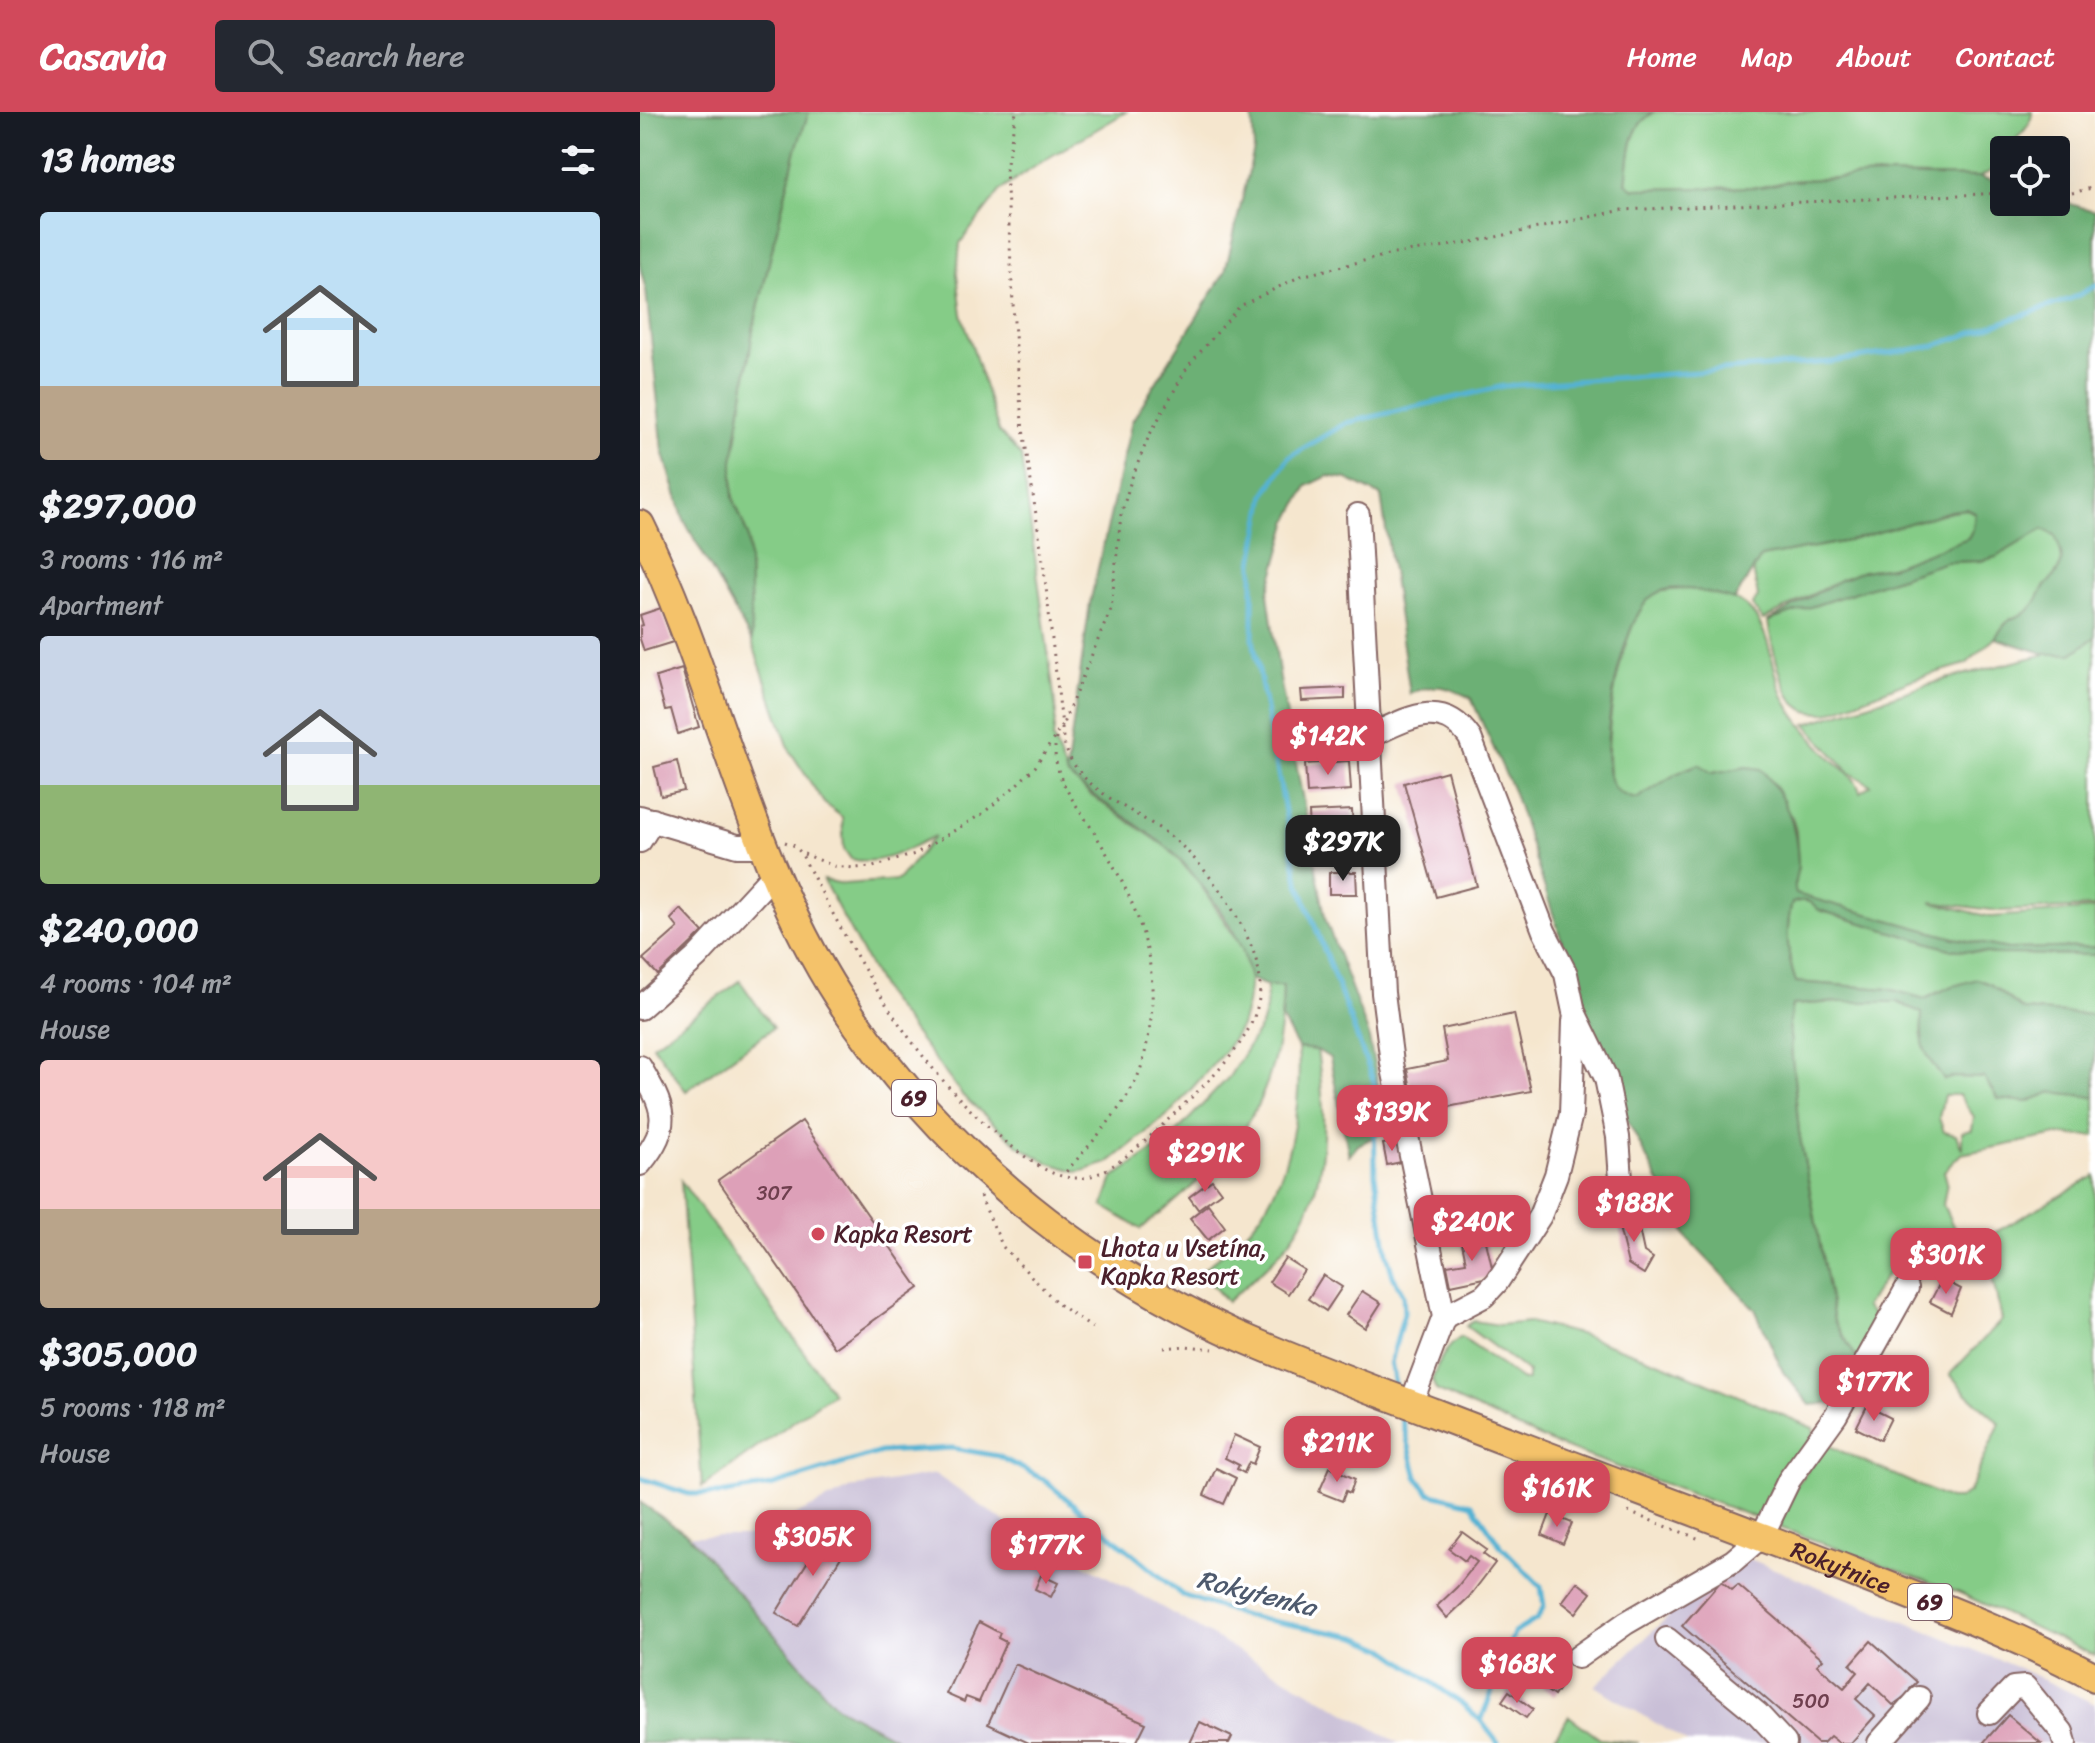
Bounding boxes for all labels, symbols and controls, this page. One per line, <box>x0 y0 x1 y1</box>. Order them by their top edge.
search box <box>215 20 775 92</box>
text: Casavia <box>40 23 167 90</box>
text: Search here <box>307 29 465 83</box>
text: Home <box>1627 32 1697 81</box>
text: Map <box>1741 32 1792 81</box>
text: About <box>1836 32 1912 81</box>
text: Contact <box>1956 32 2055 81</box>
icon: search <box>243 34 287 78</box>
text: 13 homes <box>40 130 175 190</box>
map controls <box>1990 136 2070 216</box>
button: locate <box>1990 136 2070 216</box>
icon: filters <box>556 138 600 182</box>
icon: home <box>248 264 392 408</box>
text: $297,000 <box>40 476 196 536</box>
text: 3 rooms · 116 m² <box>40 536 223 582</box>
text: Apartment <box>40 582 163 628</box>
icon: home <box>248 688 392 832</box>
pin: $142K <box>1272 709 1384 777</box>
text: $142K <box>1290 712 1366 758</box>
pin: $297K <box>1287 815 1399 883</box>
text: $297K <box>1303 818 1383 864</box>
text: $240,000 <box>40 900 199 960</box>
text: 4 rooms · 104 m² <box>40 960 232 1006</box>
text: House <box>40 1006 110 1052</box>
road number: 69 <box>892 1080 936 1116</box>
pin: $139K <box>1336 1085 1448 1153</box>
text: $139K <box>1355 1088 1429 1134</box>
icon: home <box>248 1112 392 1256</box>
pin: $291K <box>1149 1126 1261 1194</box>
text: $291K <box>1167 1129 1243 1175</box>
house number: 307 <box>756 1176 793 1211</box>
pin: $188K <box>1578 1176 1690 1244</box>
text: $188K <box>1596 1179 1672 1225</box>
pin: $240K <box>1416 1195 1528 1263</box>
text: $240K <box>1432 1198 1513 1244</box>
place label: Kapka Resort <box>834 1213 973 1255</box>
marker: Kapka Resort <box>809 1225 827 1243</box>
place label: Lhota u Vsetína, Kapka Resort <box>1101 1227 1267 1297</box>
pin: $301K <box>1890 1228 2002 1296</box>
text: $301K <box>1908 1231 1984 1277</box>
marker: Lhota u Vsetína, Kapka Resort <box>1076 1253 1094 1271</box>
text: $305,000 <box>40 1324 197 1384</box>
pin: $177K <box>1818 1355 1930 1423</box>
text: $177K <box>1837 1358 1911 1404</box>
text: 5 rooms · 118 m² <box>40 1384 226 1430</box>
pin: $211K <box>1281 1416 1393 1484</box>
text: $211K <box>1302 1419 1372 1465</box>
text: House <box>40 1430 110 1476</box>
pin: $161K <box>1501 1461 1613 1529</box>
text: $161K <box>1522 1464 1592 1510</box>
pin: $305K <box>757 1510 869 1578</box>
text: $305K <box>773 1513 853 1559</box>
pin: $177K <box>990 1518 1102 1586</box>
text: $177K <box>1009 1521 1083 1567</box>
street label: Rokytnice <box>1785 1529 1898 1606</box>
water label: Rokytenka <box>1193 1556 1324 1631</box>
road number: 69 <box>1908 1584 1952 1620</box>
pin: $168K <box>1461 1637 1573 1705</box>
text: $168K <box>1480 1640 1554 1686</box>
house number: 500 <box>1792 1684 1830 1719</box>

